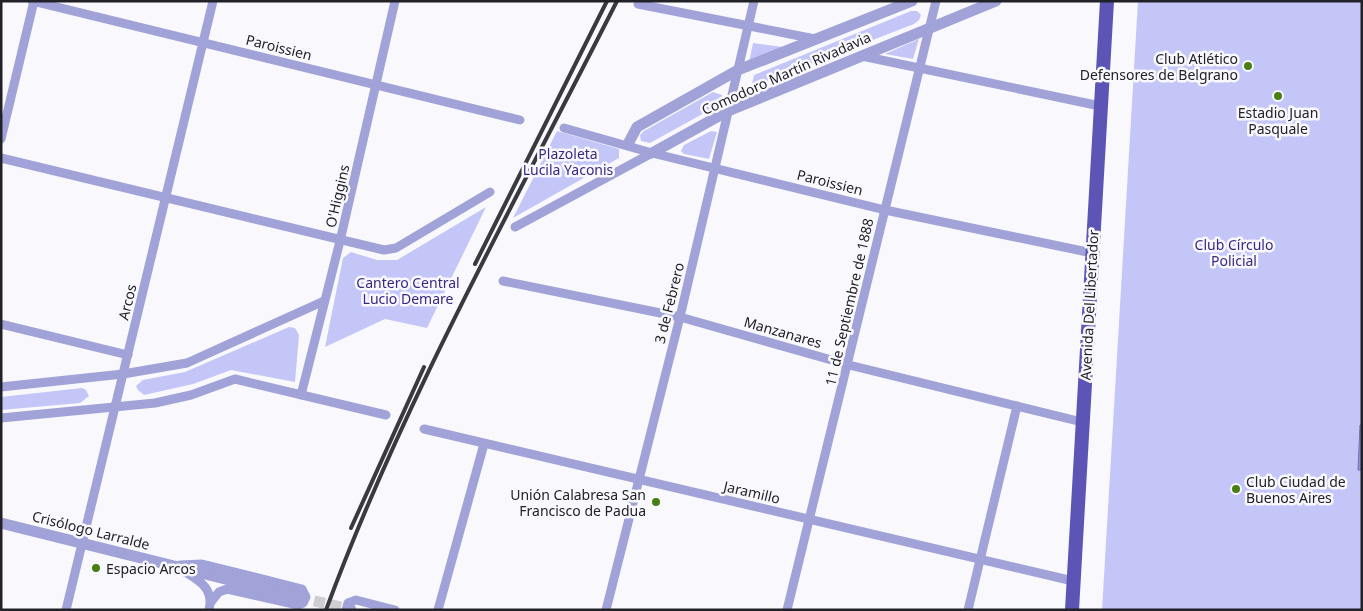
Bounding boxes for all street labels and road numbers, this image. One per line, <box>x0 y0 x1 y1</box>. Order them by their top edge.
street label: Comodoro Martín Rivadavia <box>698 27 874 119</box>
street label: Paroissien <box>244 30 314 64</box>
street label: O'Higgins <box>321 162 354 229</box>
street label: Paroissien <box>795 165 865 199</box>
street label: 11 de Septiembre de 1888 <box>820 216 878 388</box>
street label: Avenida Del Libertador <box>1076 229 1102 381</box>
street label: 3 de Febrero <box>650 260 688 346</box>
street label: Arcos <box>113 282 141 322</box>
street label: Manzanares <box>742 312 824 352</box>
street label: Jaramillo <box>720 476 782 508</box>
street label: Crisólogo Larralde <box>30 506 152 554</box>

